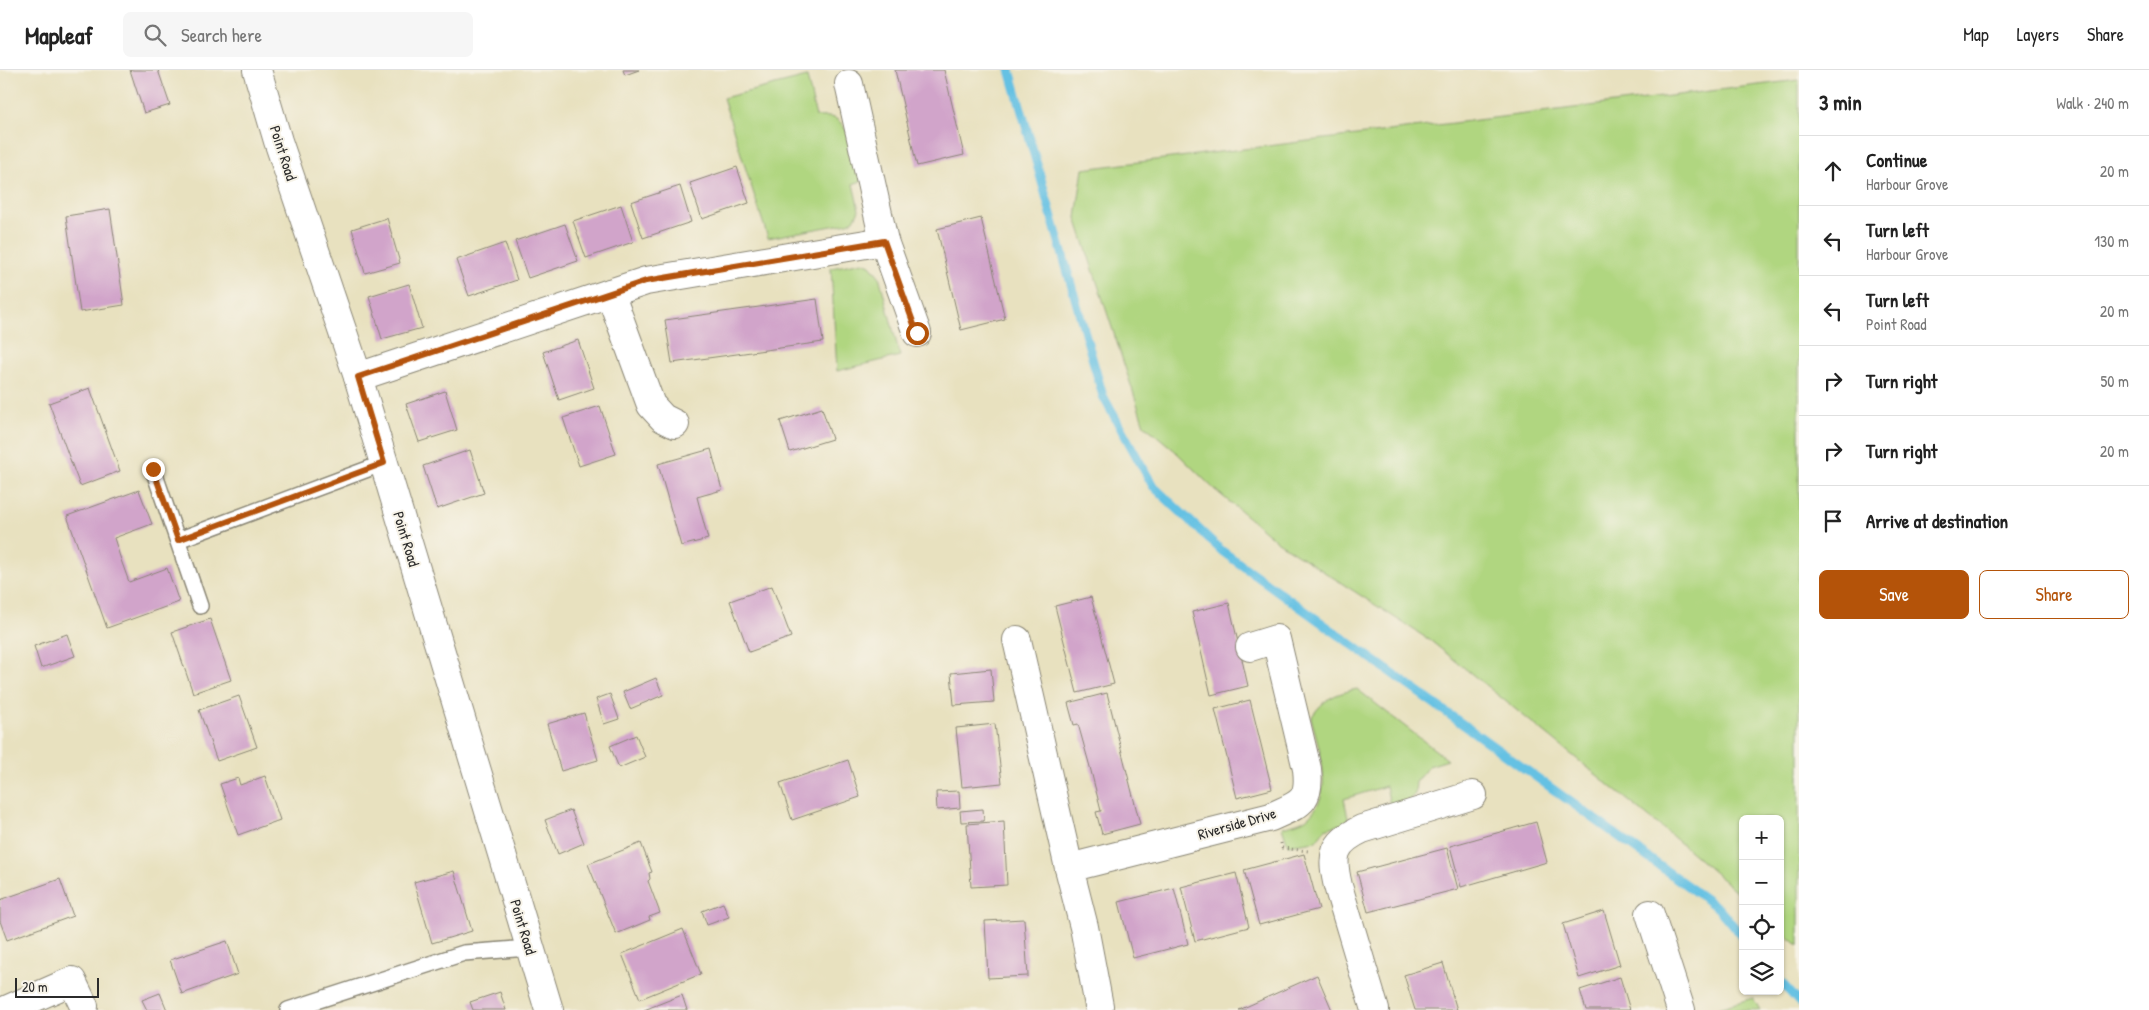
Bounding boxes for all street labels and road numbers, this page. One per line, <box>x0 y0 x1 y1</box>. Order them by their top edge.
street label: Point Road <box>265 123 302 183</box>
street label: Point Road <box>388 509 425 569</box>
street label: Riverside Drive <box>1195 802 1278 845</box>
street label: Point Road <box>505 897 542 957</box>

